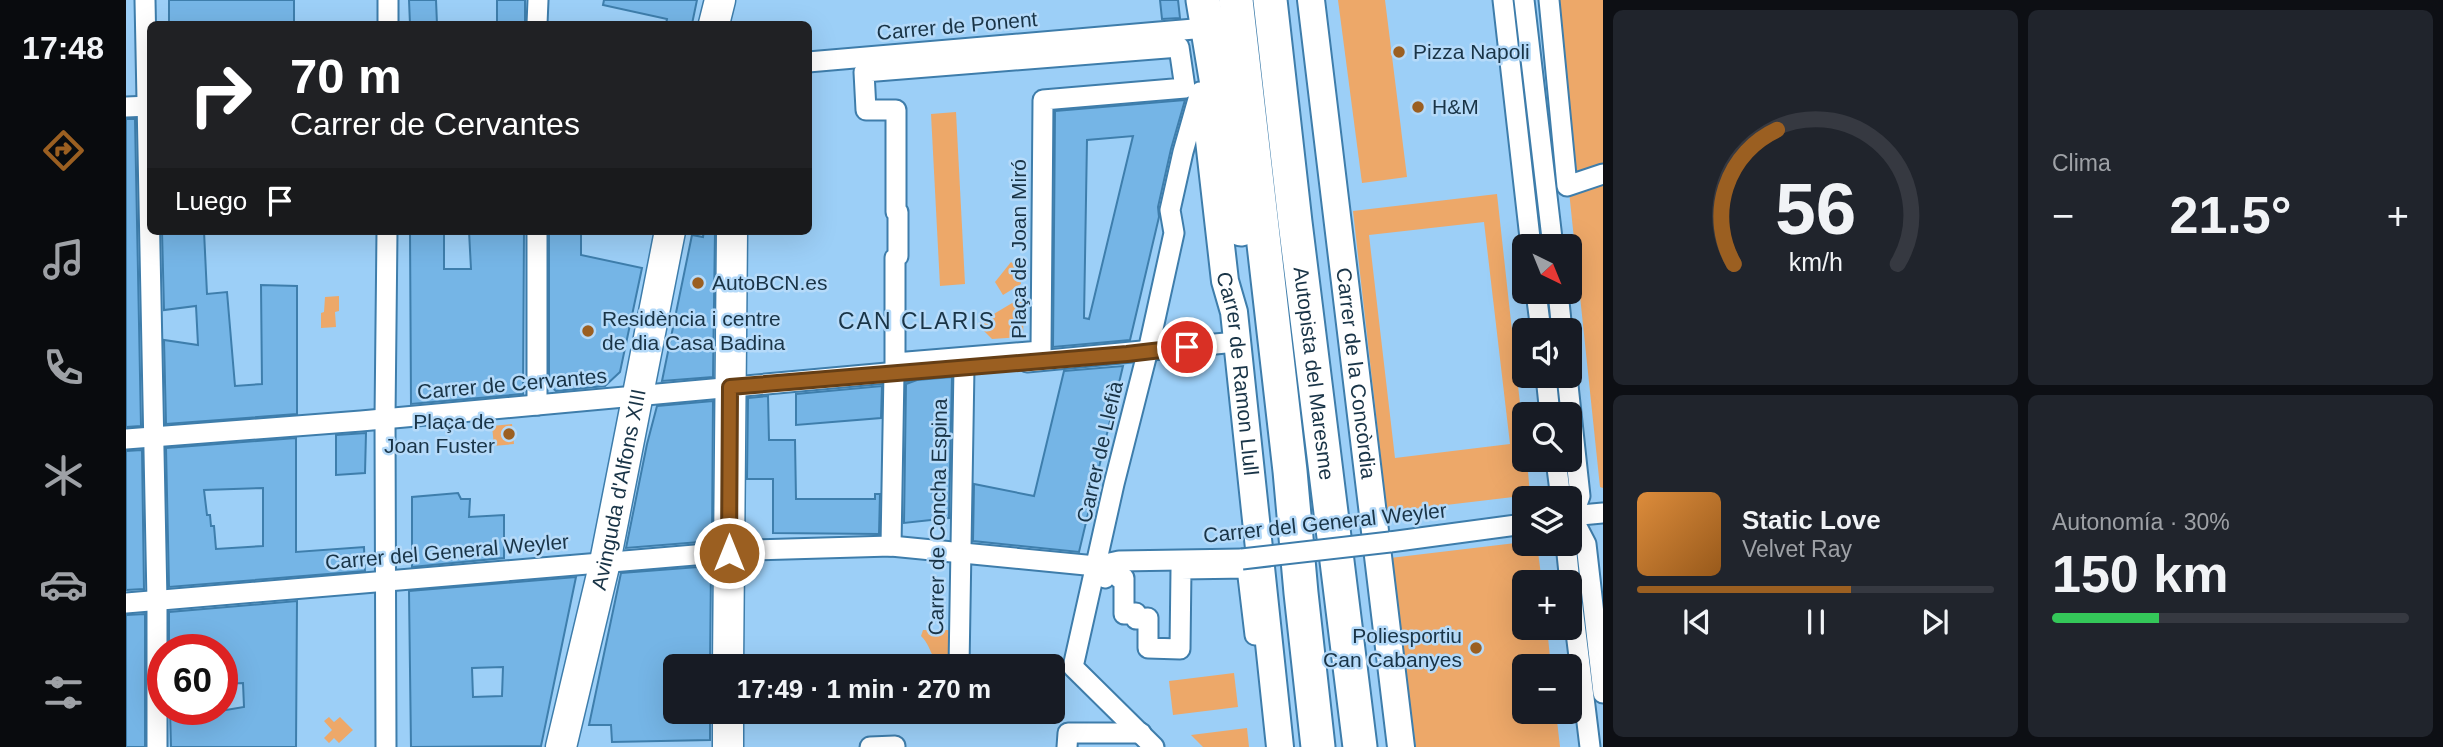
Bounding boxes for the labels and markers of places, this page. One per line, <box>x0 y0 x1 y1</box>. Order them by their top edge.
place label: Pizza Napoli <box>1413 40 1530 63</box>
marker: Pizza Napoli <box>1391 44 1407 60</box>
place label: H&M <box>1432 95 1479 118</box>
marker: H&M <box>1410 99 1426 115</box>
place label: AutoBCN.es <box>712 271 828 294</box>
marker: AutoBCN.es <box>690 275 706 291</box>
place label: Residència i centre de dia Casa Badina <box>602 307 786 354</box>
pin <box>1157 317 1217 377</box>
marker: Residència i centre de dia Casa Badina <box>580 323 596 339</box>
place label: Plaça de Joan Fuster <box>384 410 495 457</box>
marker: Plaça de Joan Fuster <box>501 426 517 442</box>
place label: Poliesportiu Can Cabanyes <box>1323 624 1462 671</box>
marker: Poliesportiu Can Cabanyes <box>1468 640 1484 656</box>

